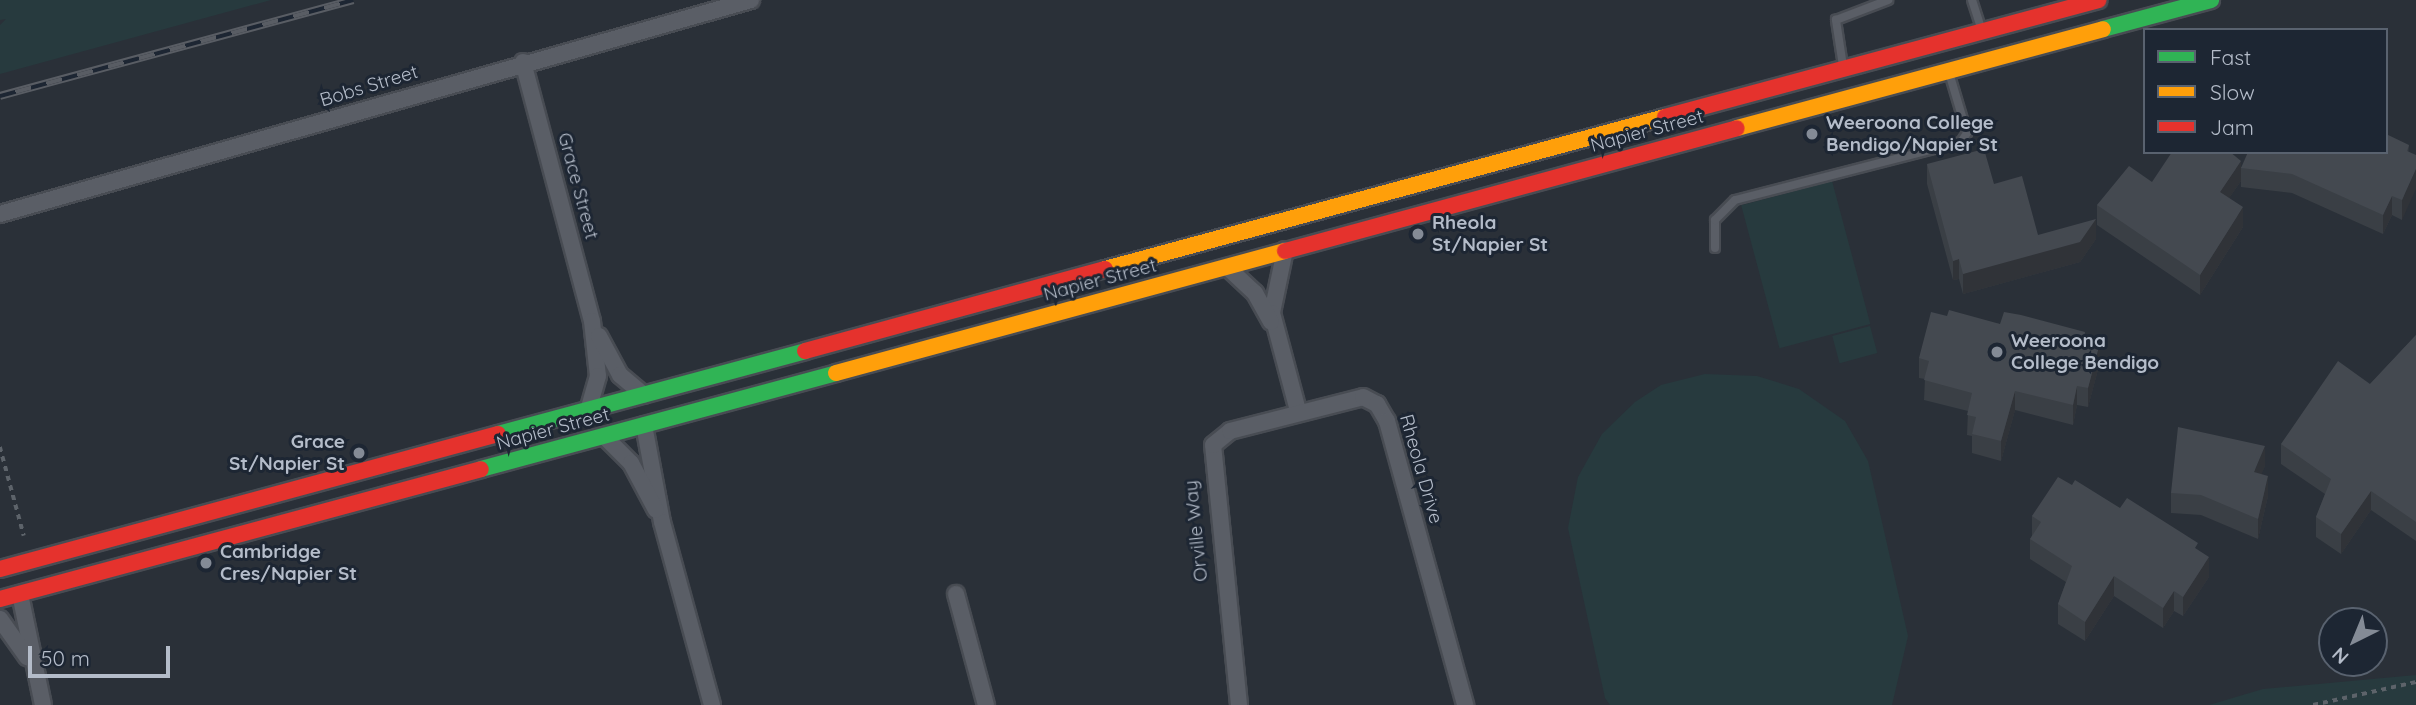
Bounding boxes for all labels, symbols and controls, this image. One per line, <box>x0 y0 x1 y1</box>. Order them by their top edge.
legend <box>2143 28 2388 154</box>
text: Fast <box>2210 44 2251 70</box>
street label: Bobs Street <box>317 60 421 112</box>
text: Slow <box>2210 79 2255 105</box>
street label: Napier Street <box>1588 105 1706 157</box>
place label: Weeroona College Bendigo/Napier St <box>1826 112 1998 156</box>
text: Jam <box>2210 114 2254 140</box>
marker: Weeroona College Bendigo/Napier St <box>1804 126 1820 142</box>
street label: Grace Street <box>553 130 603 242</box>
place label: Rheola St/Napier St <box>1432 212 1548 256</box>
marker: Rheola St/Napier St <box>1410 226 1426 242</box>
street label: Napier Street <box>1041 254 1159 306</box>
place label: Weeroona College Bendigo <box>2011 330 2159 374</box>
marker: Weeroona College Bendigo <box>1989 344 2005 360</box>
street label: Napier Street <box>494 403 612 455</box>
street label: Rheola Drive <box>1395 412 1447 526</box>
place label: Grace St/Napier St <box>229 431 345 475</box>
marker: Grace St/Napier St <box>351 445 367 461</box>
street label: Orville Way <box>1179 479 1213 583</box>
place label: Cambridge Cres/Napier St <box>220 541 357 585</box>
marker: Cambridge Cres/Napier St <box>198 555 214 571</box>
north arrow <box>2318 607 2388 677</box>
scale bar <box>32 632 173 676</box>
text: N <box>2327 642 2353 669</box>
text: 50 m <box>41 645 90 671</box>

